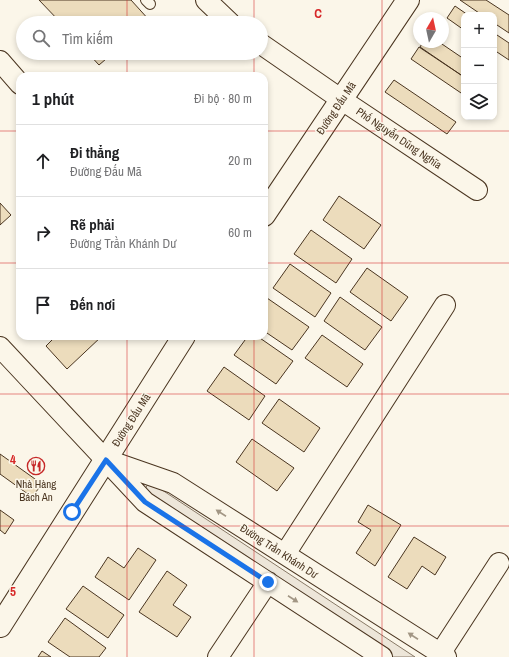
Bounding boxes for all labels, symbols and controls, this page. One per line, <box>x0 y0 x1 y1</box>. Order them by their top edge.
text: C <box>314 5 322 22</box>
north arrow <box>413 12 449 48</box>
map controls <box>461 12 497 120</box>
button: + <box>461 12 497 48</box>
search box <box>16 16 268 60</box>
icon: search <box>30 27 52 49</box>
text: Tìm kiếm <box>62 28 113 49</box>
button: − <box>461 48 497 84</box>
street label: Đường Đấu Mã <box>313 79 359 137</box>
button: layers <box>461 84 497 120</box>
text: 1 phút <box>32 87 74 110</box>
text: Đi bộ · 80 m <box>194 90 252 107</box>
street label: Phố Nguyễn Dũng Nghĩa <box>354 104 444 172</box>
text: Đi thẳng <box>70 142 119 163</box>
icon: ahead <box>32 150 54 172</box>
text: 20 m <box>228 152 252 169</box>
text: Đường Đấu Mã <box>70 163 142 180</box>
text: Rẽ phải <box>70 214 114 235</box>
icon: right <box>32 222 54 244</box>
text: 60 m <box>228 224 252 241</box>
text: Đường Trần Khánh Dư <box>70 235 176 252</box>
icon: arrive <box>32 294 54 316</box>
text: Đến nơi <box>70 294 115 315</box>
street label: Đường Đấu Mã <box>109 391 153 449</box>
text: 4 <box>10 451 16 468</box>
restaurant icon: Nhà Hàng Bách An <box>26 456 46 476</box>
place label: Nhà Hàng Bách An <box>16 477 56 504</box>
route start <box>63 503 81 521</box>
one-way arrow <box>215 509 226 517</box>
street label: Đường Trần Khánh Dư <box>238 521 321 582</box>
route end <box>259 573 277 591</box>
text: 5 <box>10 583 16 600</box>
one-way arrow <box>287 595 299 602</box>
one-way arrow <box>408 632 418 640</box>

